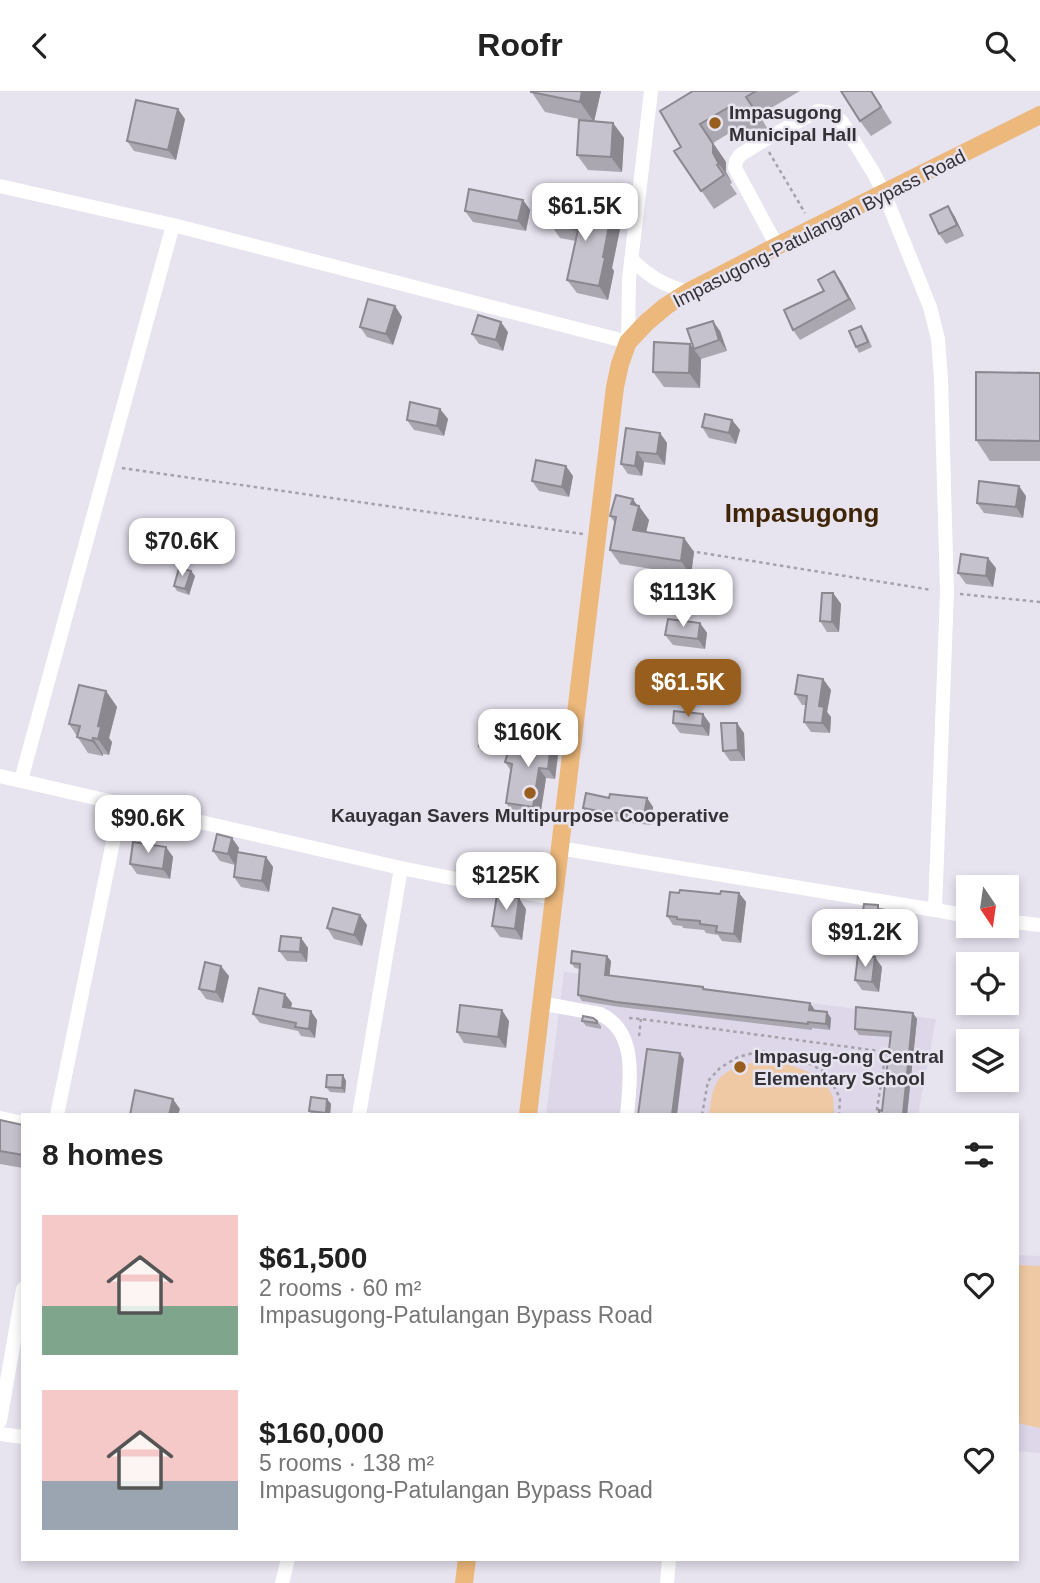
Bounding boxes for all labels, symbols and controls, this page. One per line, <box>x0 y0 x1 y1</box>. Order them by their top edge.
icon: back <box>21 27 59 65</box>
text: Roofr <box>477 27 563 63</box>
icon: search <box>981 27 1019 65</box>
place label: Impasugong Municipal Hall <box>729 102 857 145</box>
marker: Impasugong Municipal Hall <box>707 115 723 131</box>
street label: Impasugong-Patulangan Bypass Road <box>670 145 969 312</box>
pin: $61.5K <box>528 183 642 243</box>
text: $61.5K <box>548 193 622 219</box>
district label: Impasugong <box>725 498 879 528</box>
pin: $70.6K <box>125 519 239 578</box>
text: $70.6K <box>145 528 219 554</box>
pin: $113K <box>634 569 732 629</box>
text: $113K <box>650 579 716 605</box>
pin: $61.5K <box>631 659 745 719</box>
text: $61.5K <box>651 669 725 695</box>
pin: $160K <box>479 709 577 769</box>
text: $160K <box>494 719 562 745</box>
marker: Kauyagan Savers Multipurpose Cooperative <box>522 785 538 801</box>
pin: $90.6K <box>91 795 205 855</box>
text: $90.6K <box>111 805 185 831</box>
place label: Kauyagan Savers Multipurpose Cooperative <box>331 805 729 826</box>
pin: $125K <box>457 853 555 912</box>
text: $125K <box>472 862 540 888</box>
north arrow <box>956 875 1018 938</box>
map controls <box>956 875 1019 1092</box>
pin: $91.2K <box>808 909 922 969</box>
text: $91.2K <box>828 919 902 945</box>
button: locate <box>956 952 1019 1015</box>
button: layers <box>956 1029 1019 1092</box>
place label: Impasug-ong Central Elementary School <box>754 1046 944 1089</box>
marker: Impasug-ong Central Elementary School <box>732 1059 748 1075</box>
icon: filters <box>960 1136 998 1174</box>
text: 8 homes <box>42 1138 164 1171</box>
text: $61,500 <box>259 1241 367 1274</box>
icon: home <box>98 1243 182 1327</box>
icon: heart <box>960 1266 998 1304</box>
text: 2 rooms · 60 m² <box>259 1275 421 1301</box>
text: Impasugong-Patulangan Bypass Road <box>259 1302 653 1328</box>
text: $160,000 <box>259 1416 384 1449</box>
icon: home <box>98 1418 182 1502</box>
icon: heart <box>960 1441 998 1479</box>
text: 5 rooms · 138 m² <box>259 1450 434 1476</box>
text: Impasugong-Patulangan Bypass Road <box>259 1477 653 1503</box>

